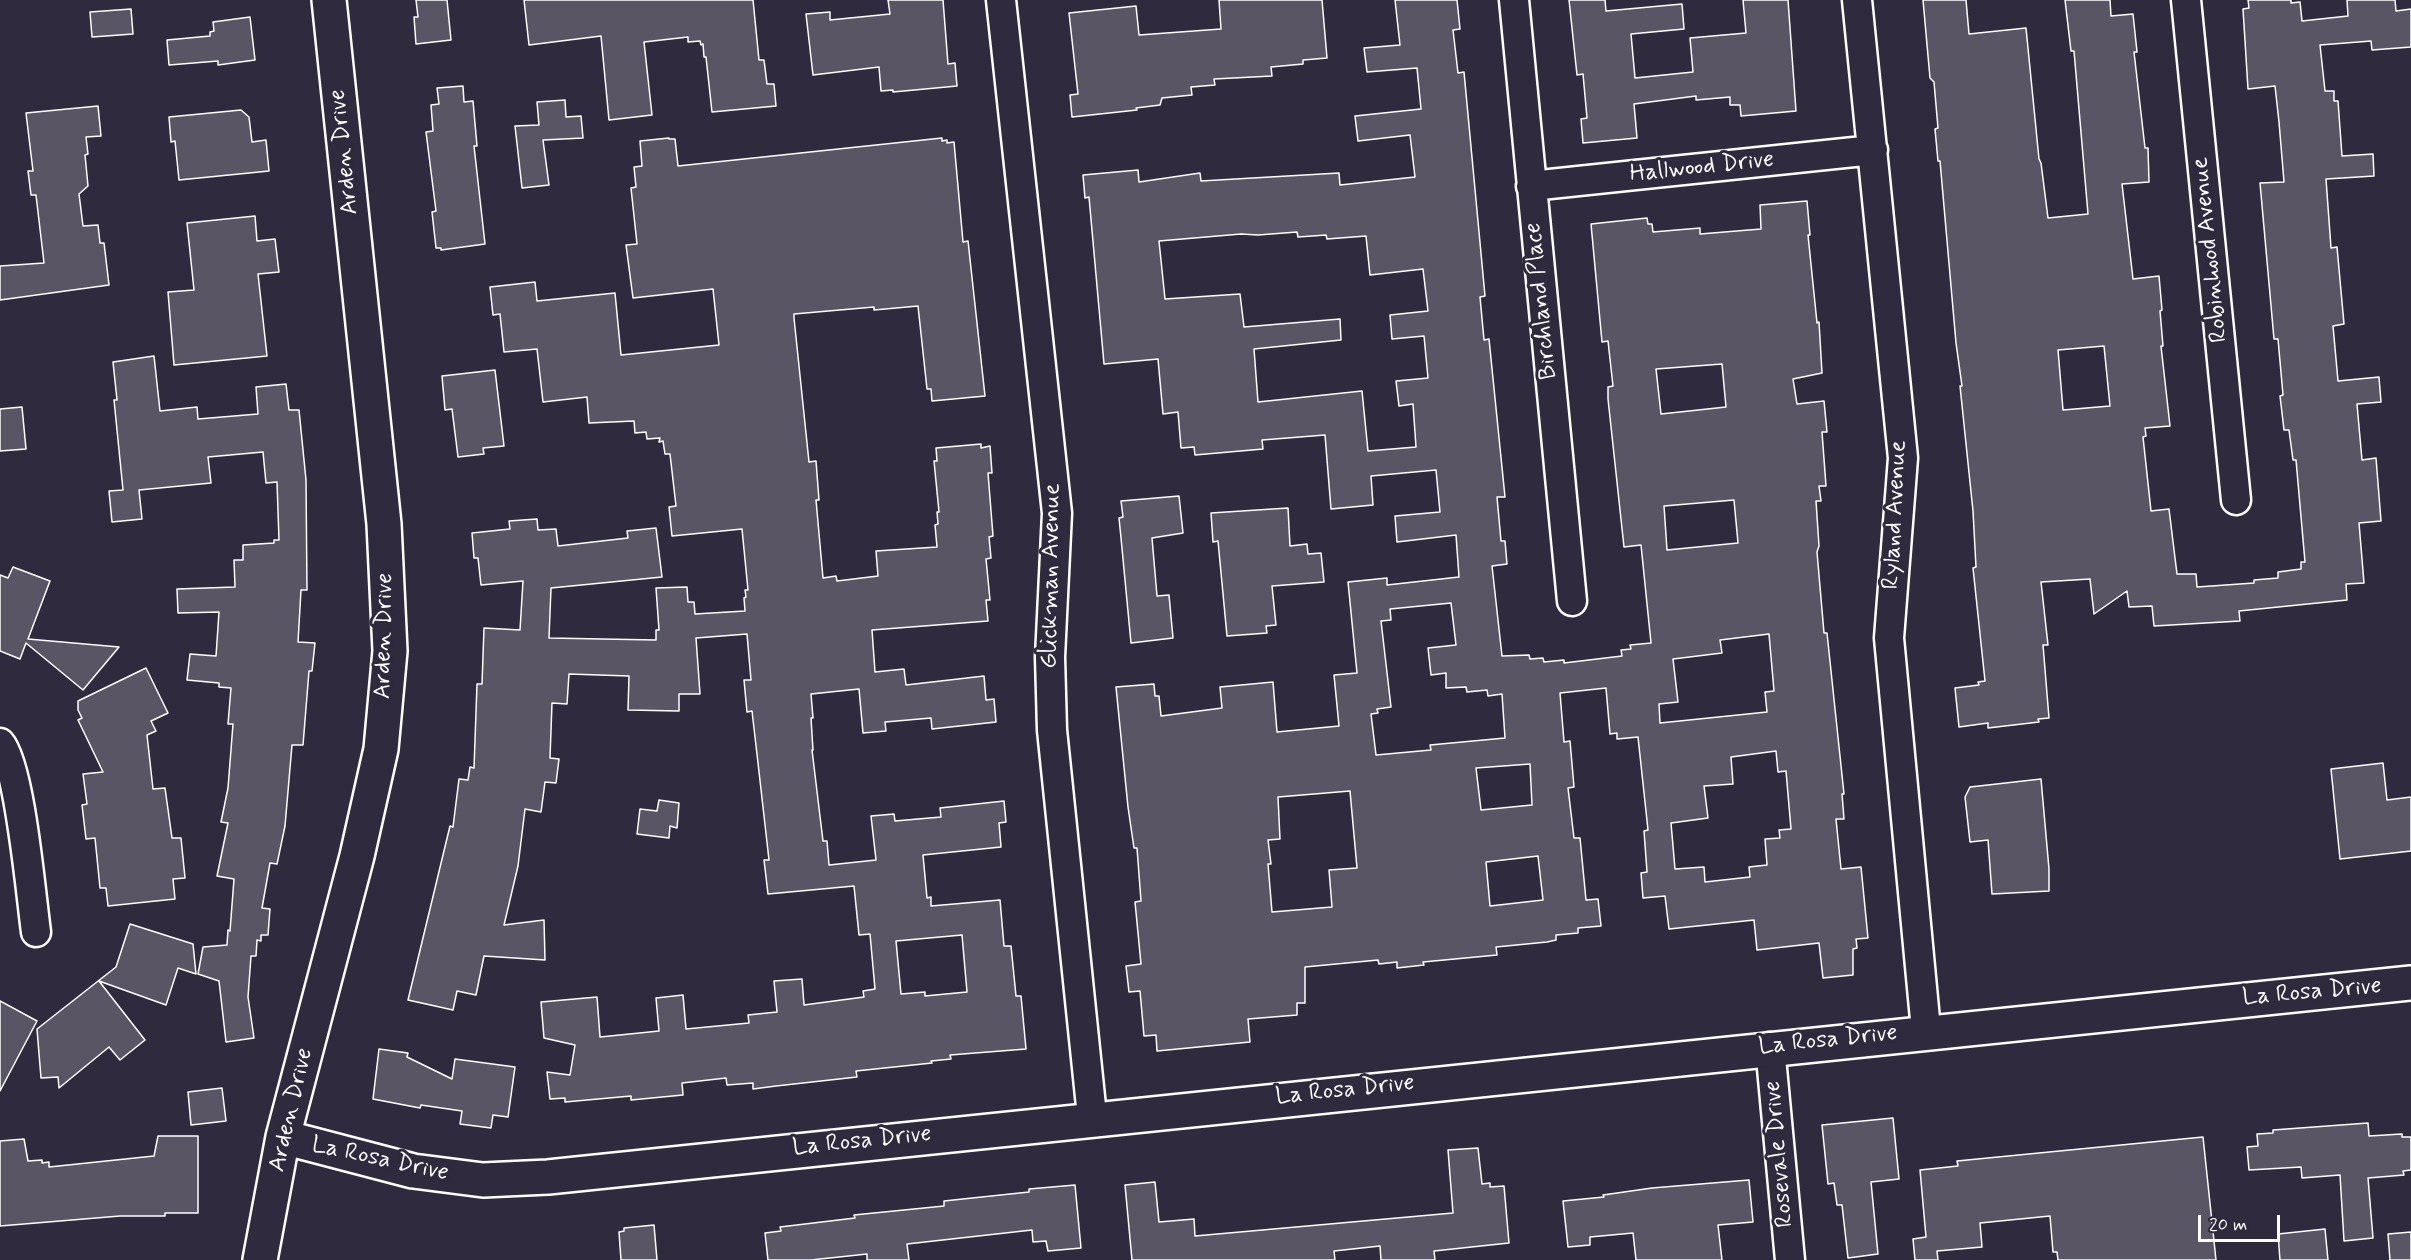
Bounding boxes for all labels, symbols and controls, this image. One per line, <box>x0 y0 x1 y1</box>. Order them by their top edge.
street label: Arden Drive <box>324 88 366 216</box>
street label: Hallwood Drive <box>1628 146 1776 190</box>
street label: Robinhood Avenue <box>2187 156 2235 344</box>
street label: Birchland Place <box>1519 221 1565 381</box>
street label: Ryland Avenue <box>1878 440 1914 590</box>
street label: Glickman Avenue <box>1036 483 1068 669</box>
street label: Arden Drive <box>369 573 401 699</box>
street label: La Rosa Drive <box>2241 973 2383 1013</box>
street label: La Rosa Drive <box>1757 1019 1899 1063</box>
street label: Arden Drive <box>264 1045 320 1175</box>
street label: La Rosa Drive <box>1274 1069 1416 1113</box>
street label: Rosevale Drive <box>1759 1079 1801 1229</box>
street label: La Rosa Drive <box>791 1120 933 1164</box>
street label: La Rosa Drive <box>309 1131 451 1189</box>
scale bar <box>2201 1203 2284 1241</box>
text: 20 m <box>2209 1213 2247 1237</box>

